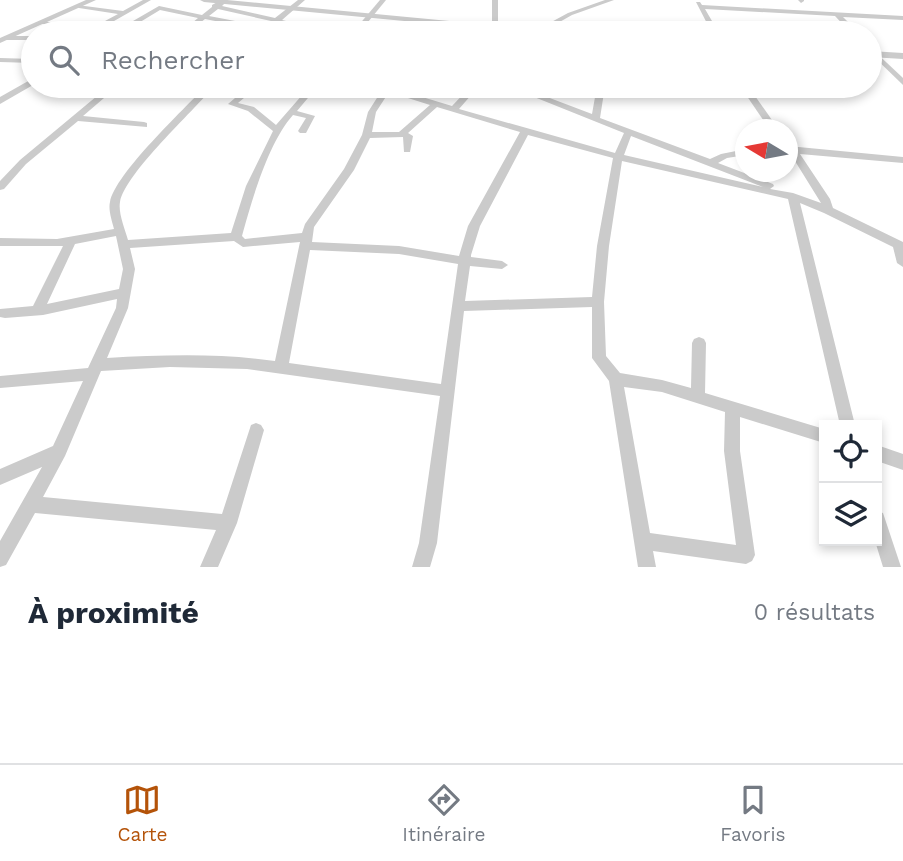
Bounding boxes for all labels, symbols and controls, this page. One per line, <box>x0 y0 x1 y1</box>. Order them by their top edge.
search box <box>21 21 882 98</box>
icon: search <box>45 41 83 79</box>
text: Rechercher <box>101 45 245 75</box>
north arrow <box>735 119 798 182</box>
map controls <box>819 420 882 546</box>
button: locate <box>819 420 882 483</box>
button: layers <box>819 483 882 546</box>
text: À proximité <box>28 595 199 630</box>
text: 0 résultats <box>754 599 875 626</box>
tab: Carte <box>117 781 167 846</box>
tab: Itinéraire <box>402 781 485 846</box>
tab: Favoris <box>720 781 786 846</box>

